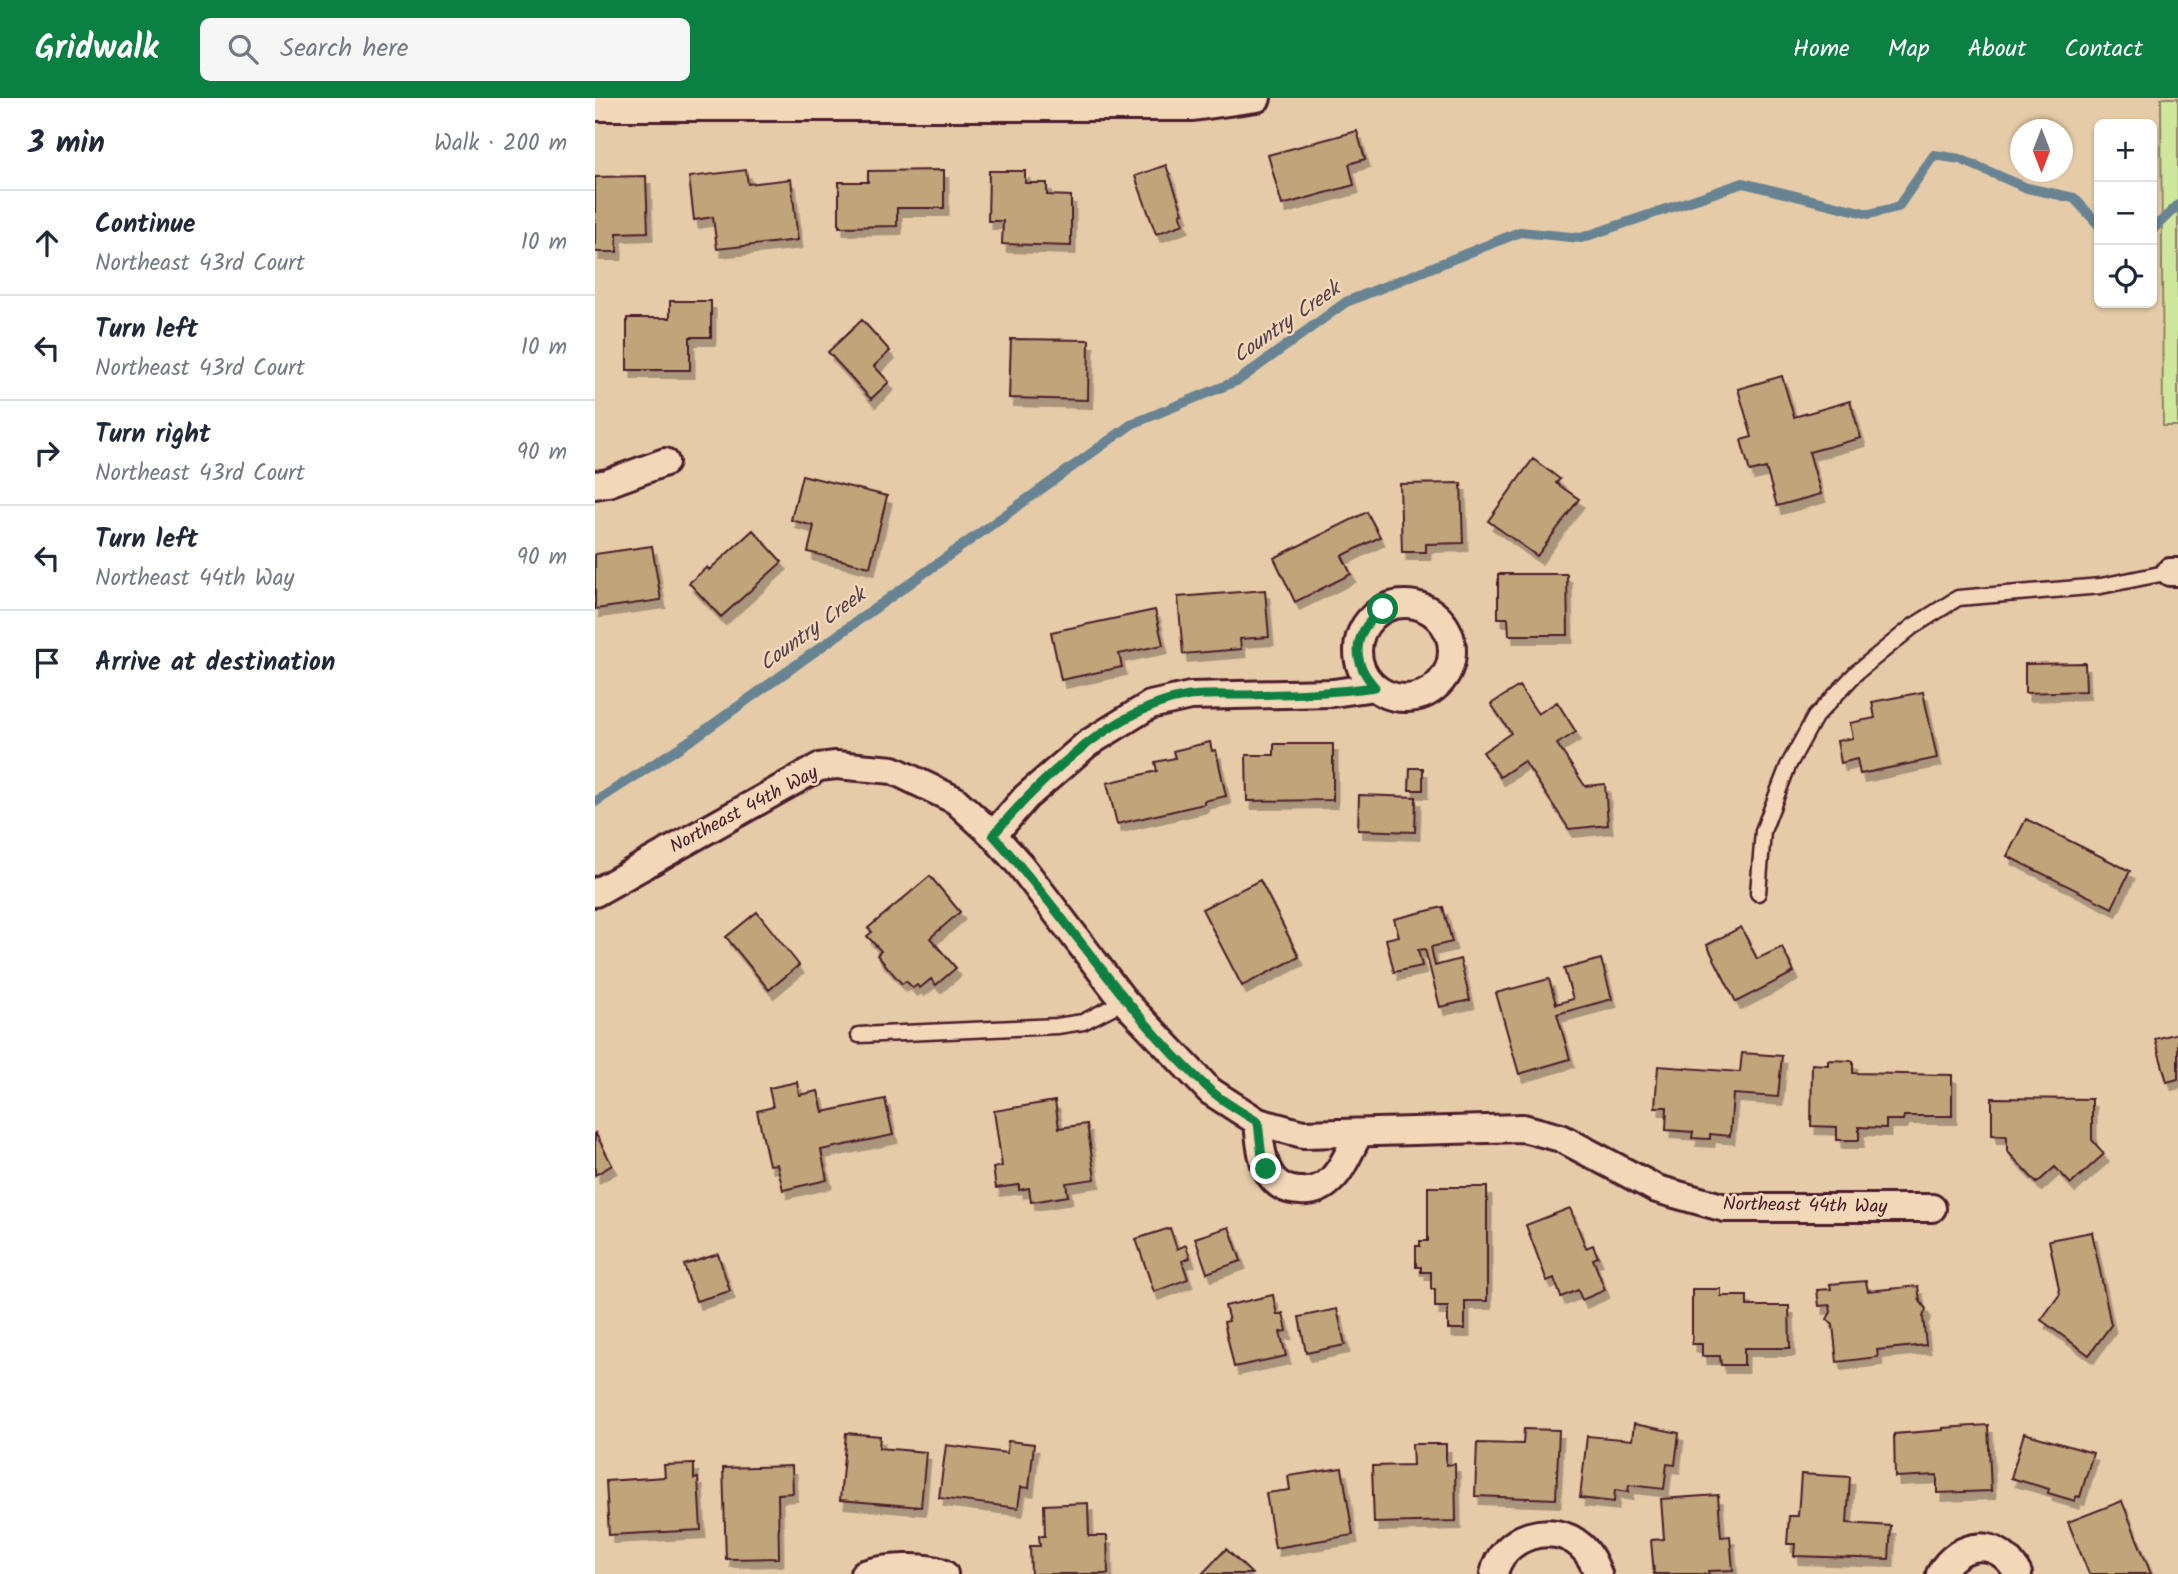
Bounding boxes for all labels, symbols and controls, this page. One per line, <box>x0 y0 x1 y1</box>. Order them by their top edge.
search box <box>200 18 690 81</box>
text: Gridwalk <box>35 23 158 76</box>
text: Search here <box>280 28 409 70</box>
icon: search <box>224 30 262 68</box>
text: Home <box>1793 30 1850 69</box>
text: Map <box>1888 30 1930 69</box>
text: About <box>1968 30 2026 69</box>
text: Contact <box>2064 30 2143 69</box>
north arrow <box>2010 119 2073 182</box>
map controls <box>2094 119 2157 308</box>
button: + <box>2094 119 2157 182</box>
text: 3 min <box>28 120 105 168</box>
text: Walk · 200 m <box>434 126 567 162</box>
button: − <box>2094 182 2157 245</box>
text: Continue <box>95 204 196 246</box>
icon: ahead <box>28 224 66 262</box>
text: 10 m <box>521 225 567 261</box>
button: locate <box>2094 245 2157 308</box>
text: Northeast 43rd Court <box>95 246 305 282</box>
water label: Country Creek <box>1226 272 1350 372</box>
text: Turn left <box>95 309 198 351</box>
icon: left <box>28 329 66 367</box>
text: 10 m <box>521 330 567 366</box>
text: Northeast 43rd Court <box>95 351 305 387</box>
text: Turn right <box>95 414 211 456</box>
icon: right <box>28 434 66 472</box>
text: 90 m <box>517 435 567 471</box>
text: Northeast 43rd Court <box>95 456 305 492</box>
text: Turn left <box>95 519 198 561</box>
icon: left <box>28 539 66 577</box>
text: 90 m <box>517 540 567 576</box>
text: Northeast 44th Way <box>95 561 294 597</box>
water label: Country Creek <box>753 578 876 680</box>
route start <box>1367 593 1398 624</box>
text: Arrive at destination <box>95 642 335 684</box>
icon: arrive <box>28 644 66 682</box>
street label: Northeast 44th Way <box>664 758 825 862</box>
route end <box>1250 1153 1281 1184</box>
street label: Northeast 44th Way <box>1722 1190 1889 1222</box>

